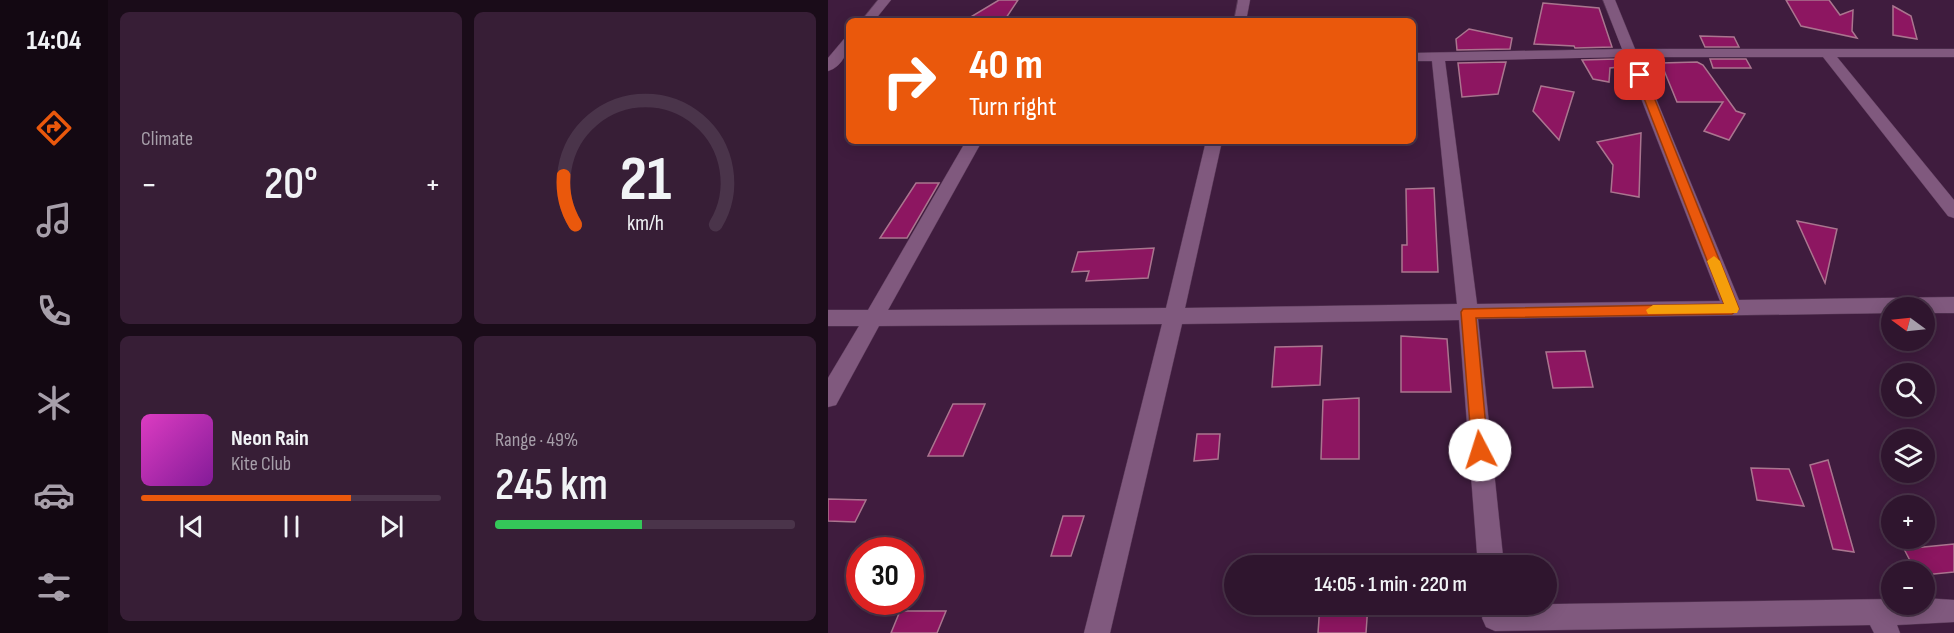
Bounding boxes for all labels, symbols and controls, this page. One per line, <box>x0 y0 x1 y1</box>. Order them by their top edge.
text: 14:04 <box>27 25 81 57</box>
text: 40 m <box>969 40 1043 91</box>
icon: right <box>870 42 948 120</box>
pin <box>1614 49 1665 100</box>
icon: arrive <box>1623 58 1656 91</box>
text: Turn right <box>969 91 1056 123</box>
icon: directions <box>33 107 75 149</box>
text: Climate <box>141 127 193 151</box>
text: 21 <box>619 143 671 218</box>
text: 20° <box>264 157 318 212</box>
text: − <box>141 165 157 205</box>
text: + <box>425 165 441 205</box>
icon: music <box>33 199 75 241</box>
text: km/h <box>626 211 664 236</box>
icon: phone <box>33 290 75 332</box>
north arrow <box>1881 297 1935 351</box>
map controls <box>1881 297 1935 615</box>
button: search <box>1881 363 1935 417</box>
icon: climate <box>33 382 75 424</box>
position arrow <box>1448 418 1512 482</box>
text: Neon Rain <box>231 425 309 452</box>
text: Range · 49% <box>495 428 578 452</box>
button: layers <box>1881 429 1935 483</box>
text: Kite Club <box>231 452 291 476</box>
text: 245 km <box>495 458 608 513</box>
icon: car <box>33 474 75 516</box>
button: + <box>1881 495 1935 549</box>
icon: previous <box>175 510 208 543</box>
icon: pause <box>275 510 308 543</box>
icon: next <box>375 510 408 543</box>
speed limit sign: 30 <box>846 537 924 615</box>
button: − <box>1881 561 1935 615</box>
icon: filters <box>33 566 75 608</box>
text: 14:05 · 1 min · 220 m <box>1314 571 1467 598</box>

